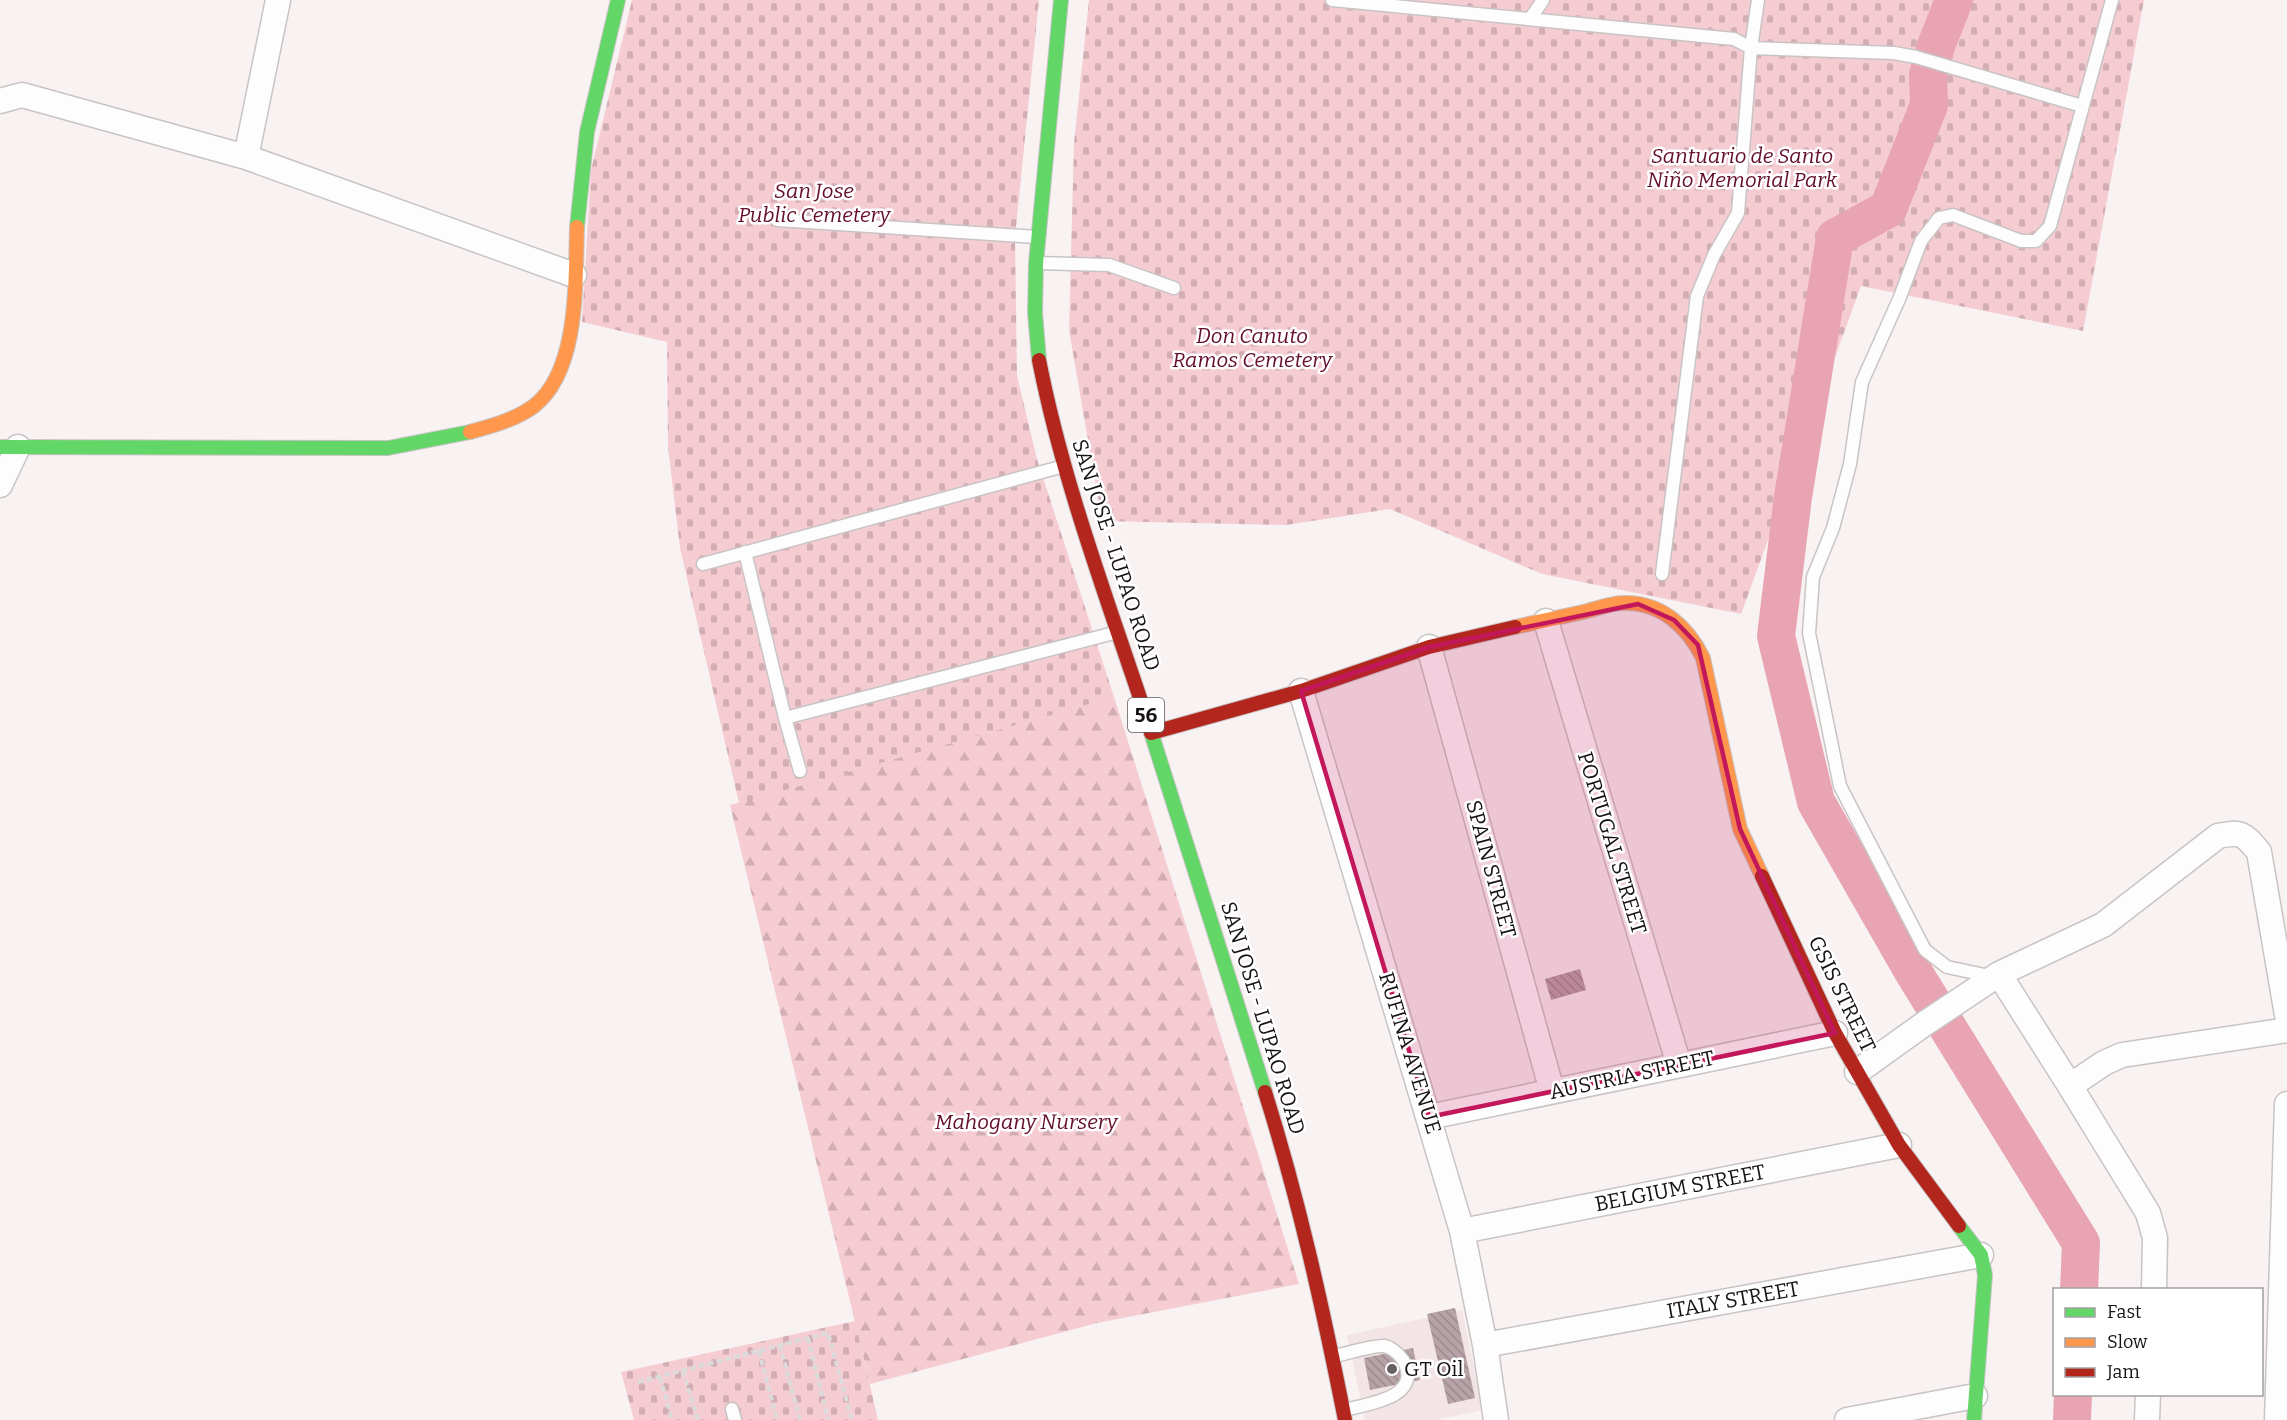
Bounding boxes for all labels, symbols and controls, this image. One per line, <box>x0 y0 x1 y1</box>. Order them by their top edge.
park label: Santuario de Santo Niño Memorial Park <box>1647 143 1838 193</box>
park label: San Jose Public Cemetery <box>738 178 891 228</box>
park label: Don Canuto Ramos Cemetery <box>1172 323 1333 373</box>
street label: SAN JOSE - LUPAO ROAD <box>1066 436 1166 674</box>
road number: 56 <box>1128 698 1164 732</box>
street label: PORTUGAL STREET <box>1572 749 1652 937</box>
street label: SPAIN STREET <box>1460 797 1522 941</box>
street label: SAN JOSE - LUPAO ROAD <box>1215 898 1311 1138</box>
street label: GSIS STREET <box>1803 931 1881 1057</box>
street label: RUFINA AVENUE <box>1373 969 1447 1137</box>
street label: AUSTRIA STREET <box>1547 1045 1717 1105</box>
park label: Mahogany Nursery <box>935 1109 1119 1135</box>
street label: BELGIUM STREET <box>1593 1159 1767 1217</box>
street label: ITALY STREET <box>1665 1276 1801 1324</box>
legend <box>2053 1288 2263 1396</box>
text: Fast <box>2107 1301 2142 1323</box>
text: Slow <box>2107 1331 2148 1353</box>
place label: GT Oil <box>1404 1356 1464 1382</box>
text: Jam <box>2106 1361 2140 1383</box>
marker: GT Oil <box>1385 1362 1399 1376</box>

